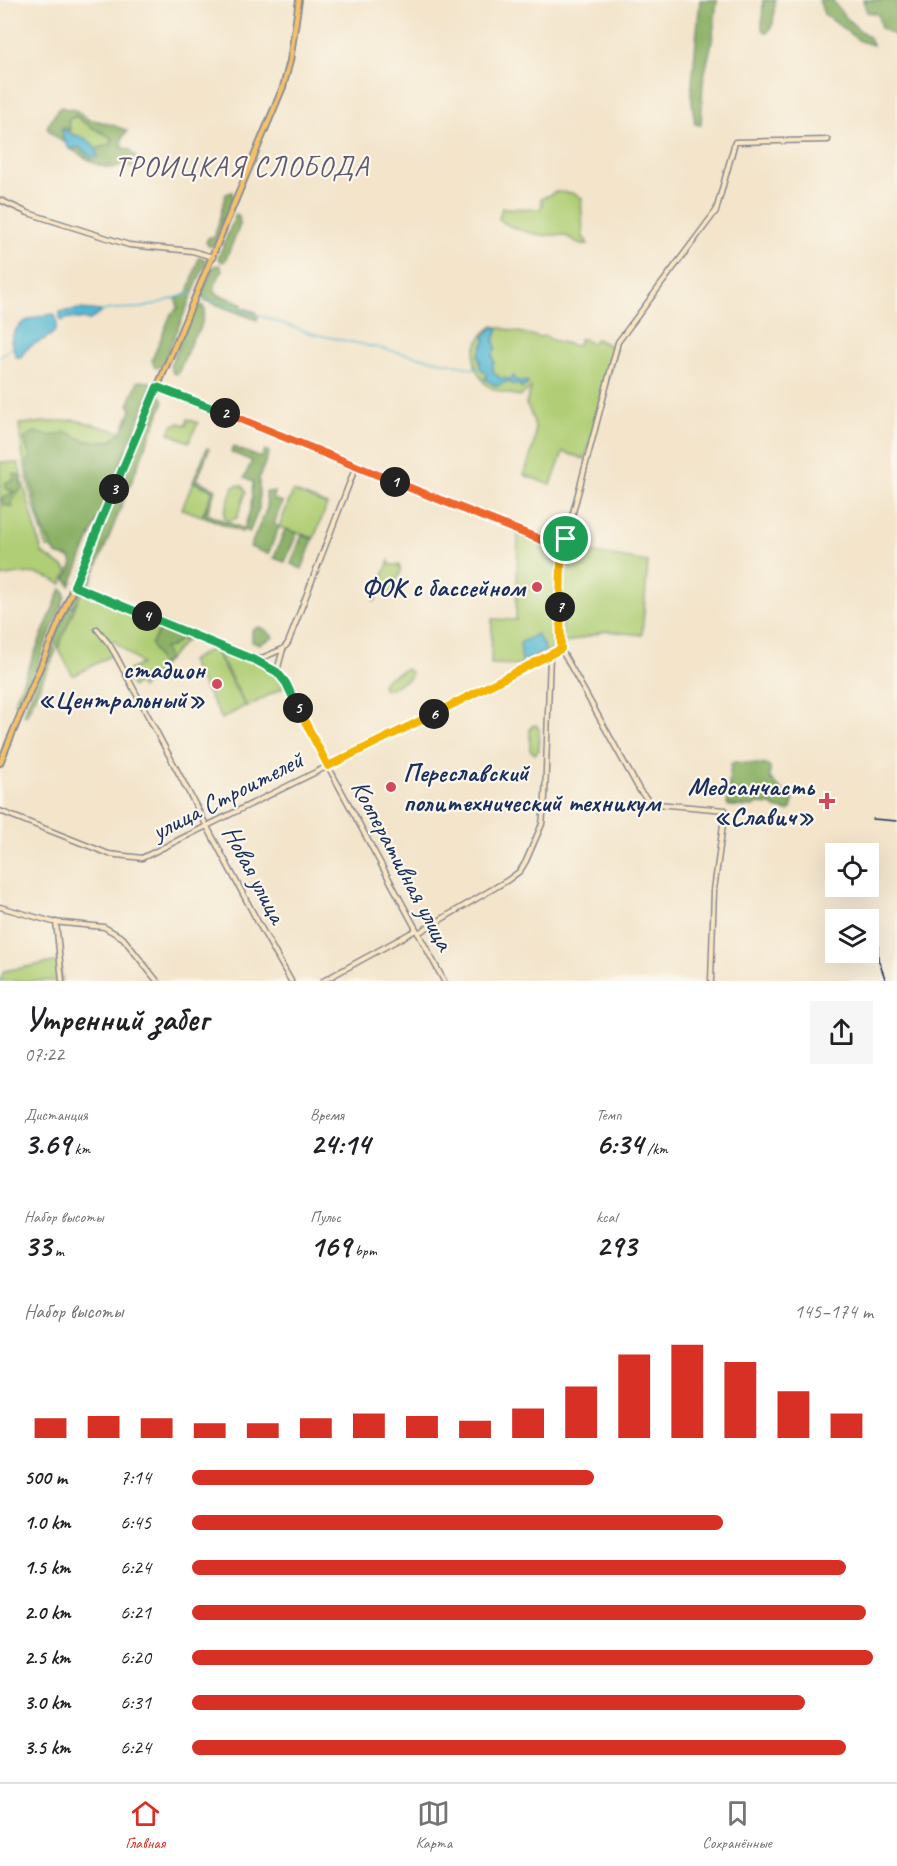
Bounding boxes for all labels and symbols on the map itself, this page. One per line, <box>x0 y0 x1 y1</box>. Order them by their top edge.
district label: ТРОИЦКАЯ СЛОБОДА <box>114 149 370 184</box>
pin: 2 <box>210 398 240 428</box>
pin: 1 <box>380 467 410 497</box>
pin: 3 <box>99 474 129 504</box>
pin <box>540 513 591 564</box>
place label: ФОК с бассейном <box>362 571 526 604</box>
marker: ФОК с бассейном <box>530 580 544 594</box>
pin: 7 <box>545 592 575 622</box>
pin: 4 <box>132 601 162 631</box>
place label: стадион «Центральный» <box>38 653 207 716</box>
marker: стадион «Центральный» <box>210 677 224 691</box>
pin: 5 <box>283 693 313 723</box>
pin: 6 <box>419 699 449 729</box>
street label: улица Строителей <box>144 742 310 849</box>
place label: Переславский политехнический техникум <box>403 756 662 819</box>
place label: Медсанчасть «Славич» <box>688 770 816 833</box>
street label: Кооперативная улица <box>344 774 462 958</box>
marker: Переславский политехнический техникум <box>384 780 398 794</box>
marker: Медсанчасть «Славич» <box>818 792 836 810</box>
street label: Новая улица <box>215 820 295 931</box>

